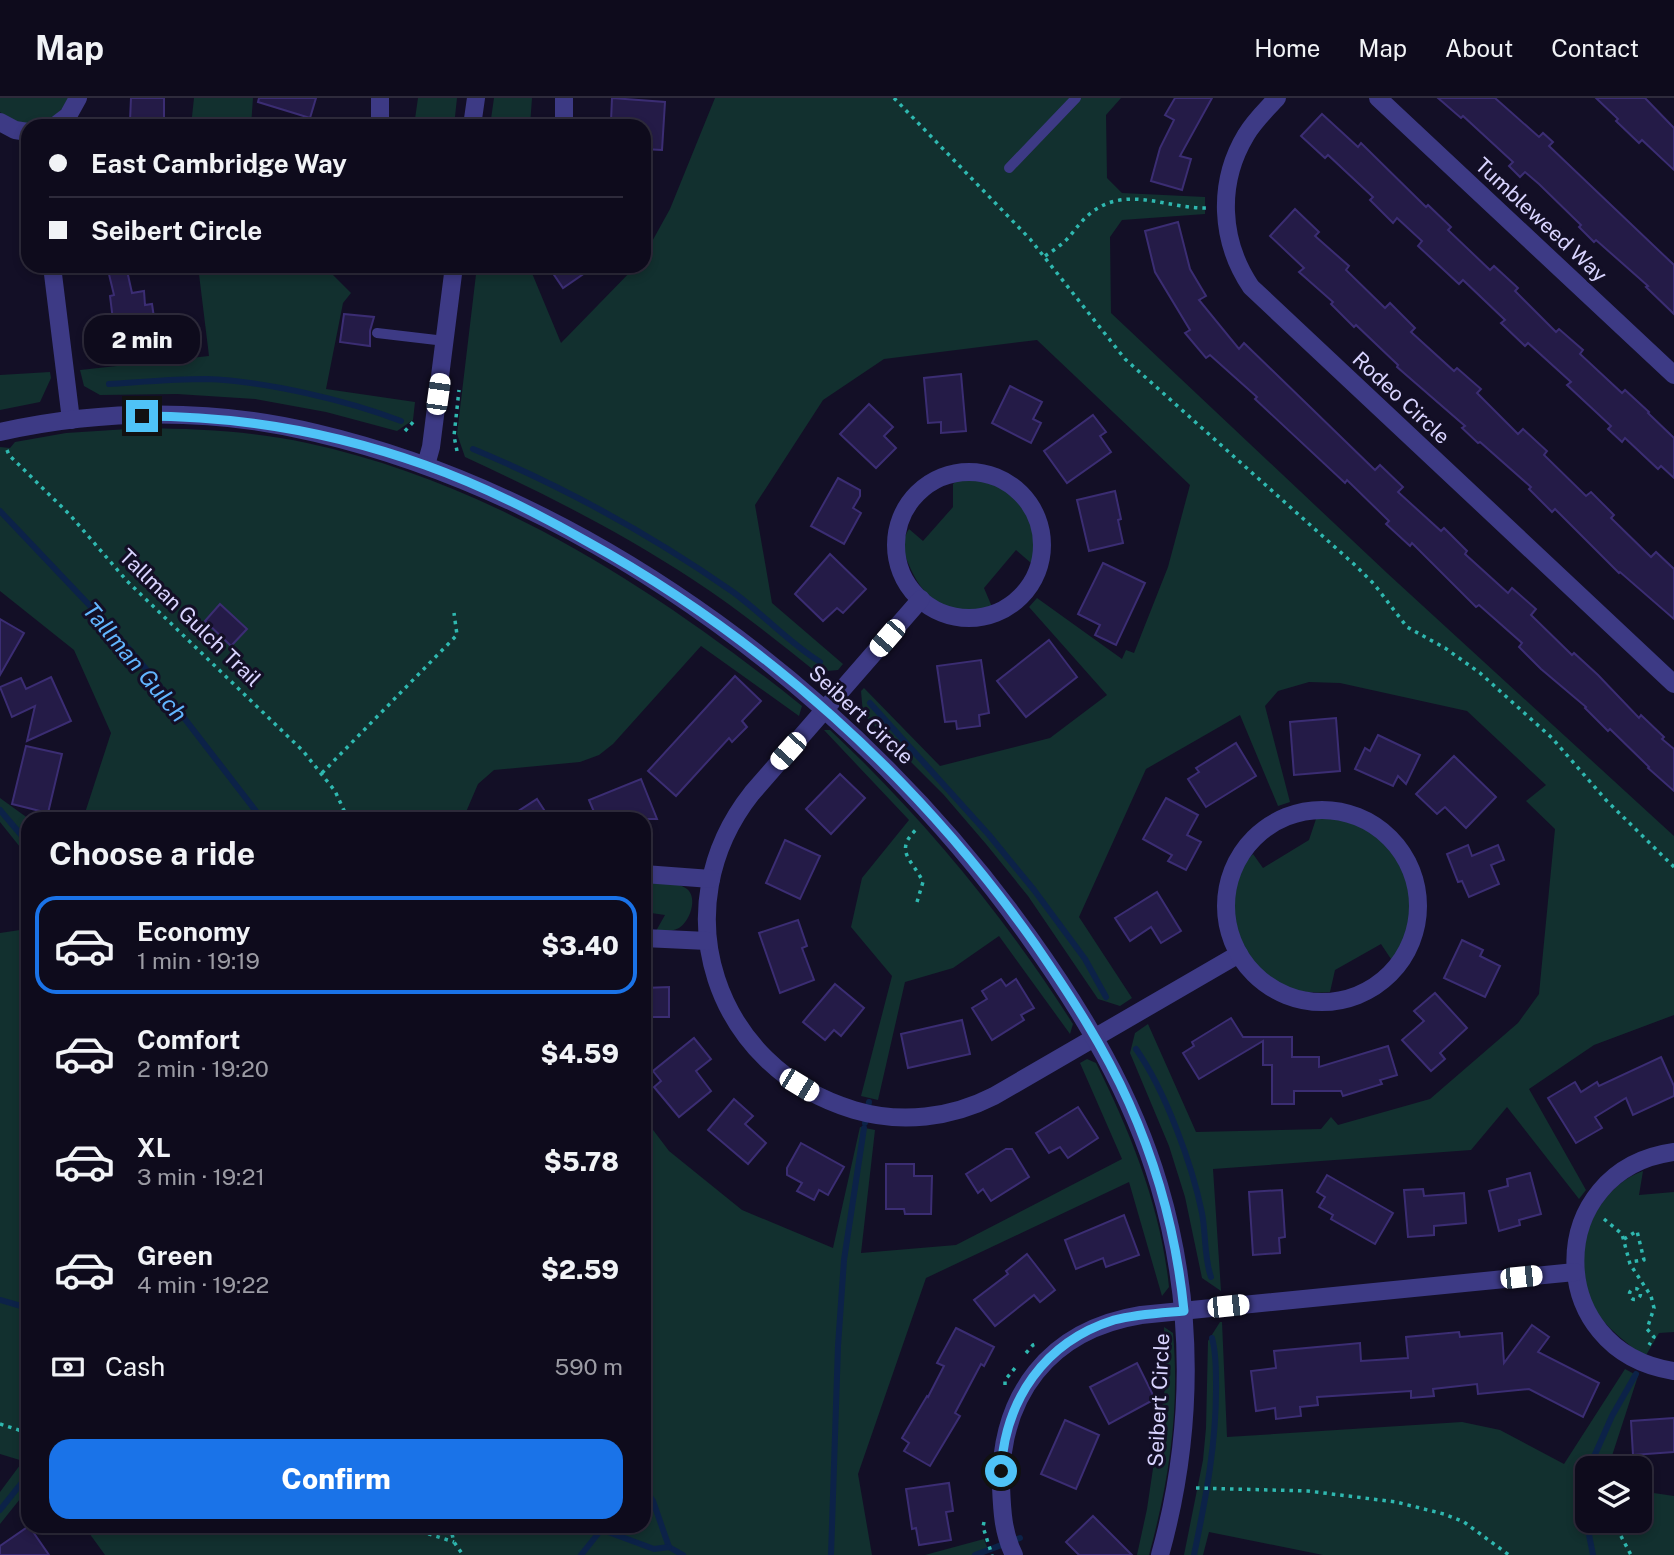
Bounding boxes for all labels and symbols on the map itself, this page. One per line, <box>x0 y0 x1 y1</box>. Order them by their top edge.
street label: Tumbleweed Way <box>1470 152 1612 287</box>
callout: 2 min <box>84 314 200 364</box>
street label: Rodeo Circle <box>1348 346 1455 449</box>
car <box>425 372 452 416</box>
route end <box>126 400 158 432</box>
street label: Tallman Gulch Trail <box>114 544 266 692</box>
water label: Tallman Gulch <box>77 597 193 727</box>
car <box>866 615 909 661</box>
street label: Seibert Circle <box>804 660 919 769</box>
car <box>767 728 810 774</box>
car <box>776 1065 823 1105</box>
car <box>1500 1264 1543 1290</box>
car <box>1207 1293 1250 1319</box>
street label: Seibert Circle <box>1143 1333 1174 1467</box>
route start <box>985 1455 1017 1487</box>

